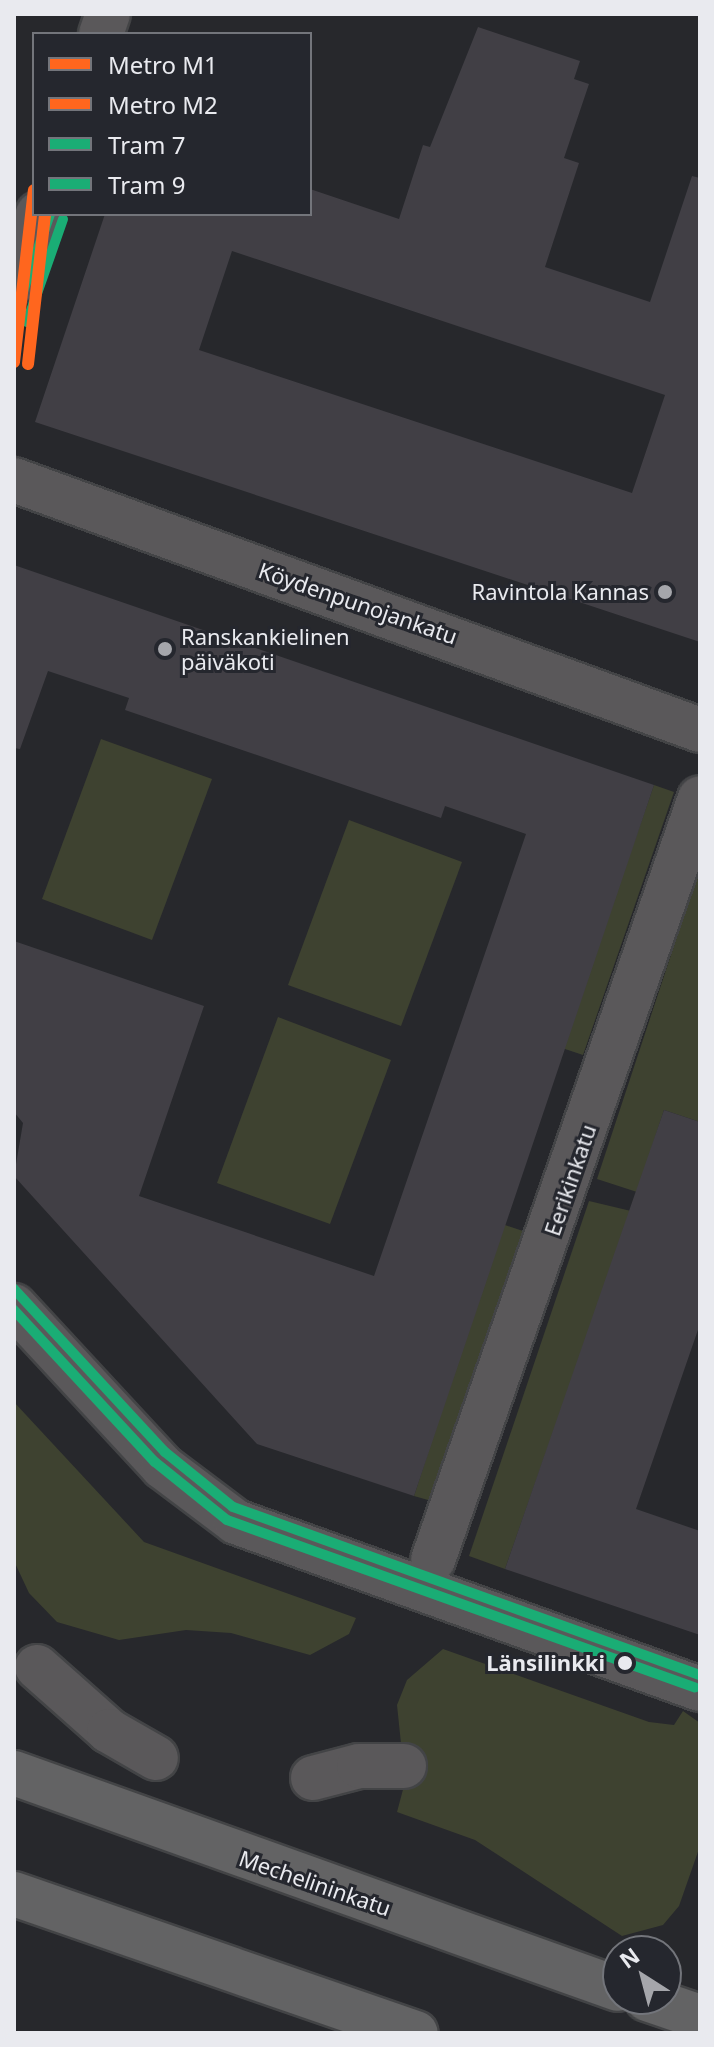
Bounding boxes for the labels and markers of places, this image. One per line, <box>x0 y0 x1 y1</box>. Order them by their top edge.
place label: Ravintola Kannas <box>472 579 649 605</box>
marker: Ravintola Kannas <box>656 583 674 601</box>
place label: Ranskankielinen päiväkoti <box>181 623 350 674</box>
marker: Ranskankielinen päiväkoti <box>156 640 174 658</box>
place label: Länsilinkki <box>486 1650 605 1676</box>
marker: Länsilinkki <box>612 1650 638 1676</box>

